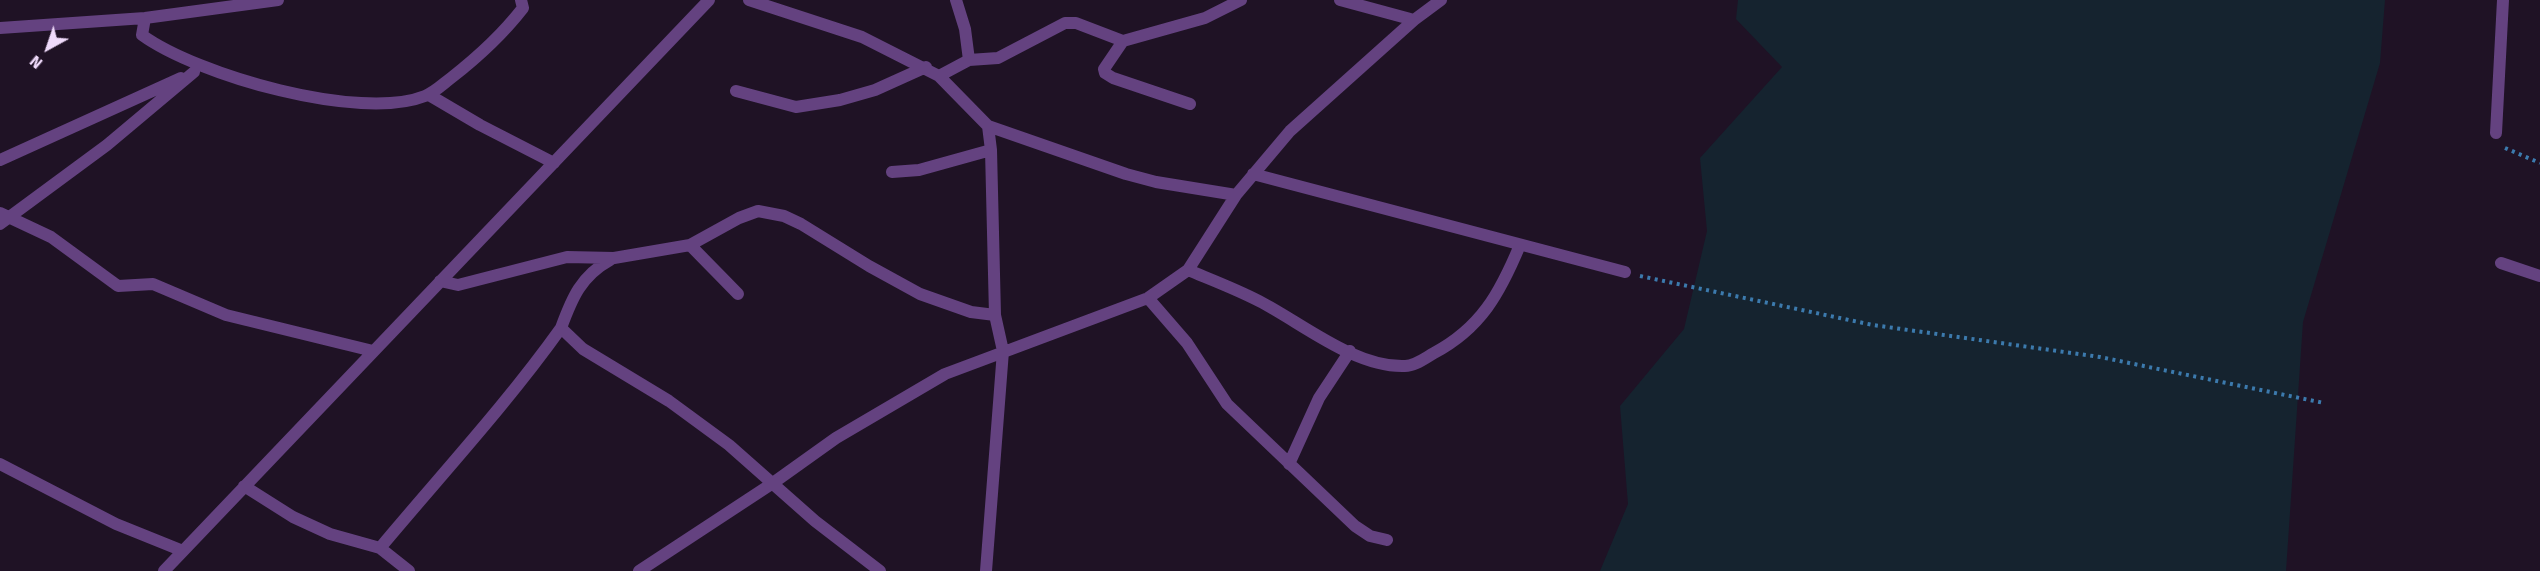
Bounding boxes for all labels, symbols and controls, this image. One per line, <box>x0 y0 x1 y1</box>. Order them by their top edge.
north arrow <box>18 18 78 78</box>
text: N <box>26 51 46 73</box>

